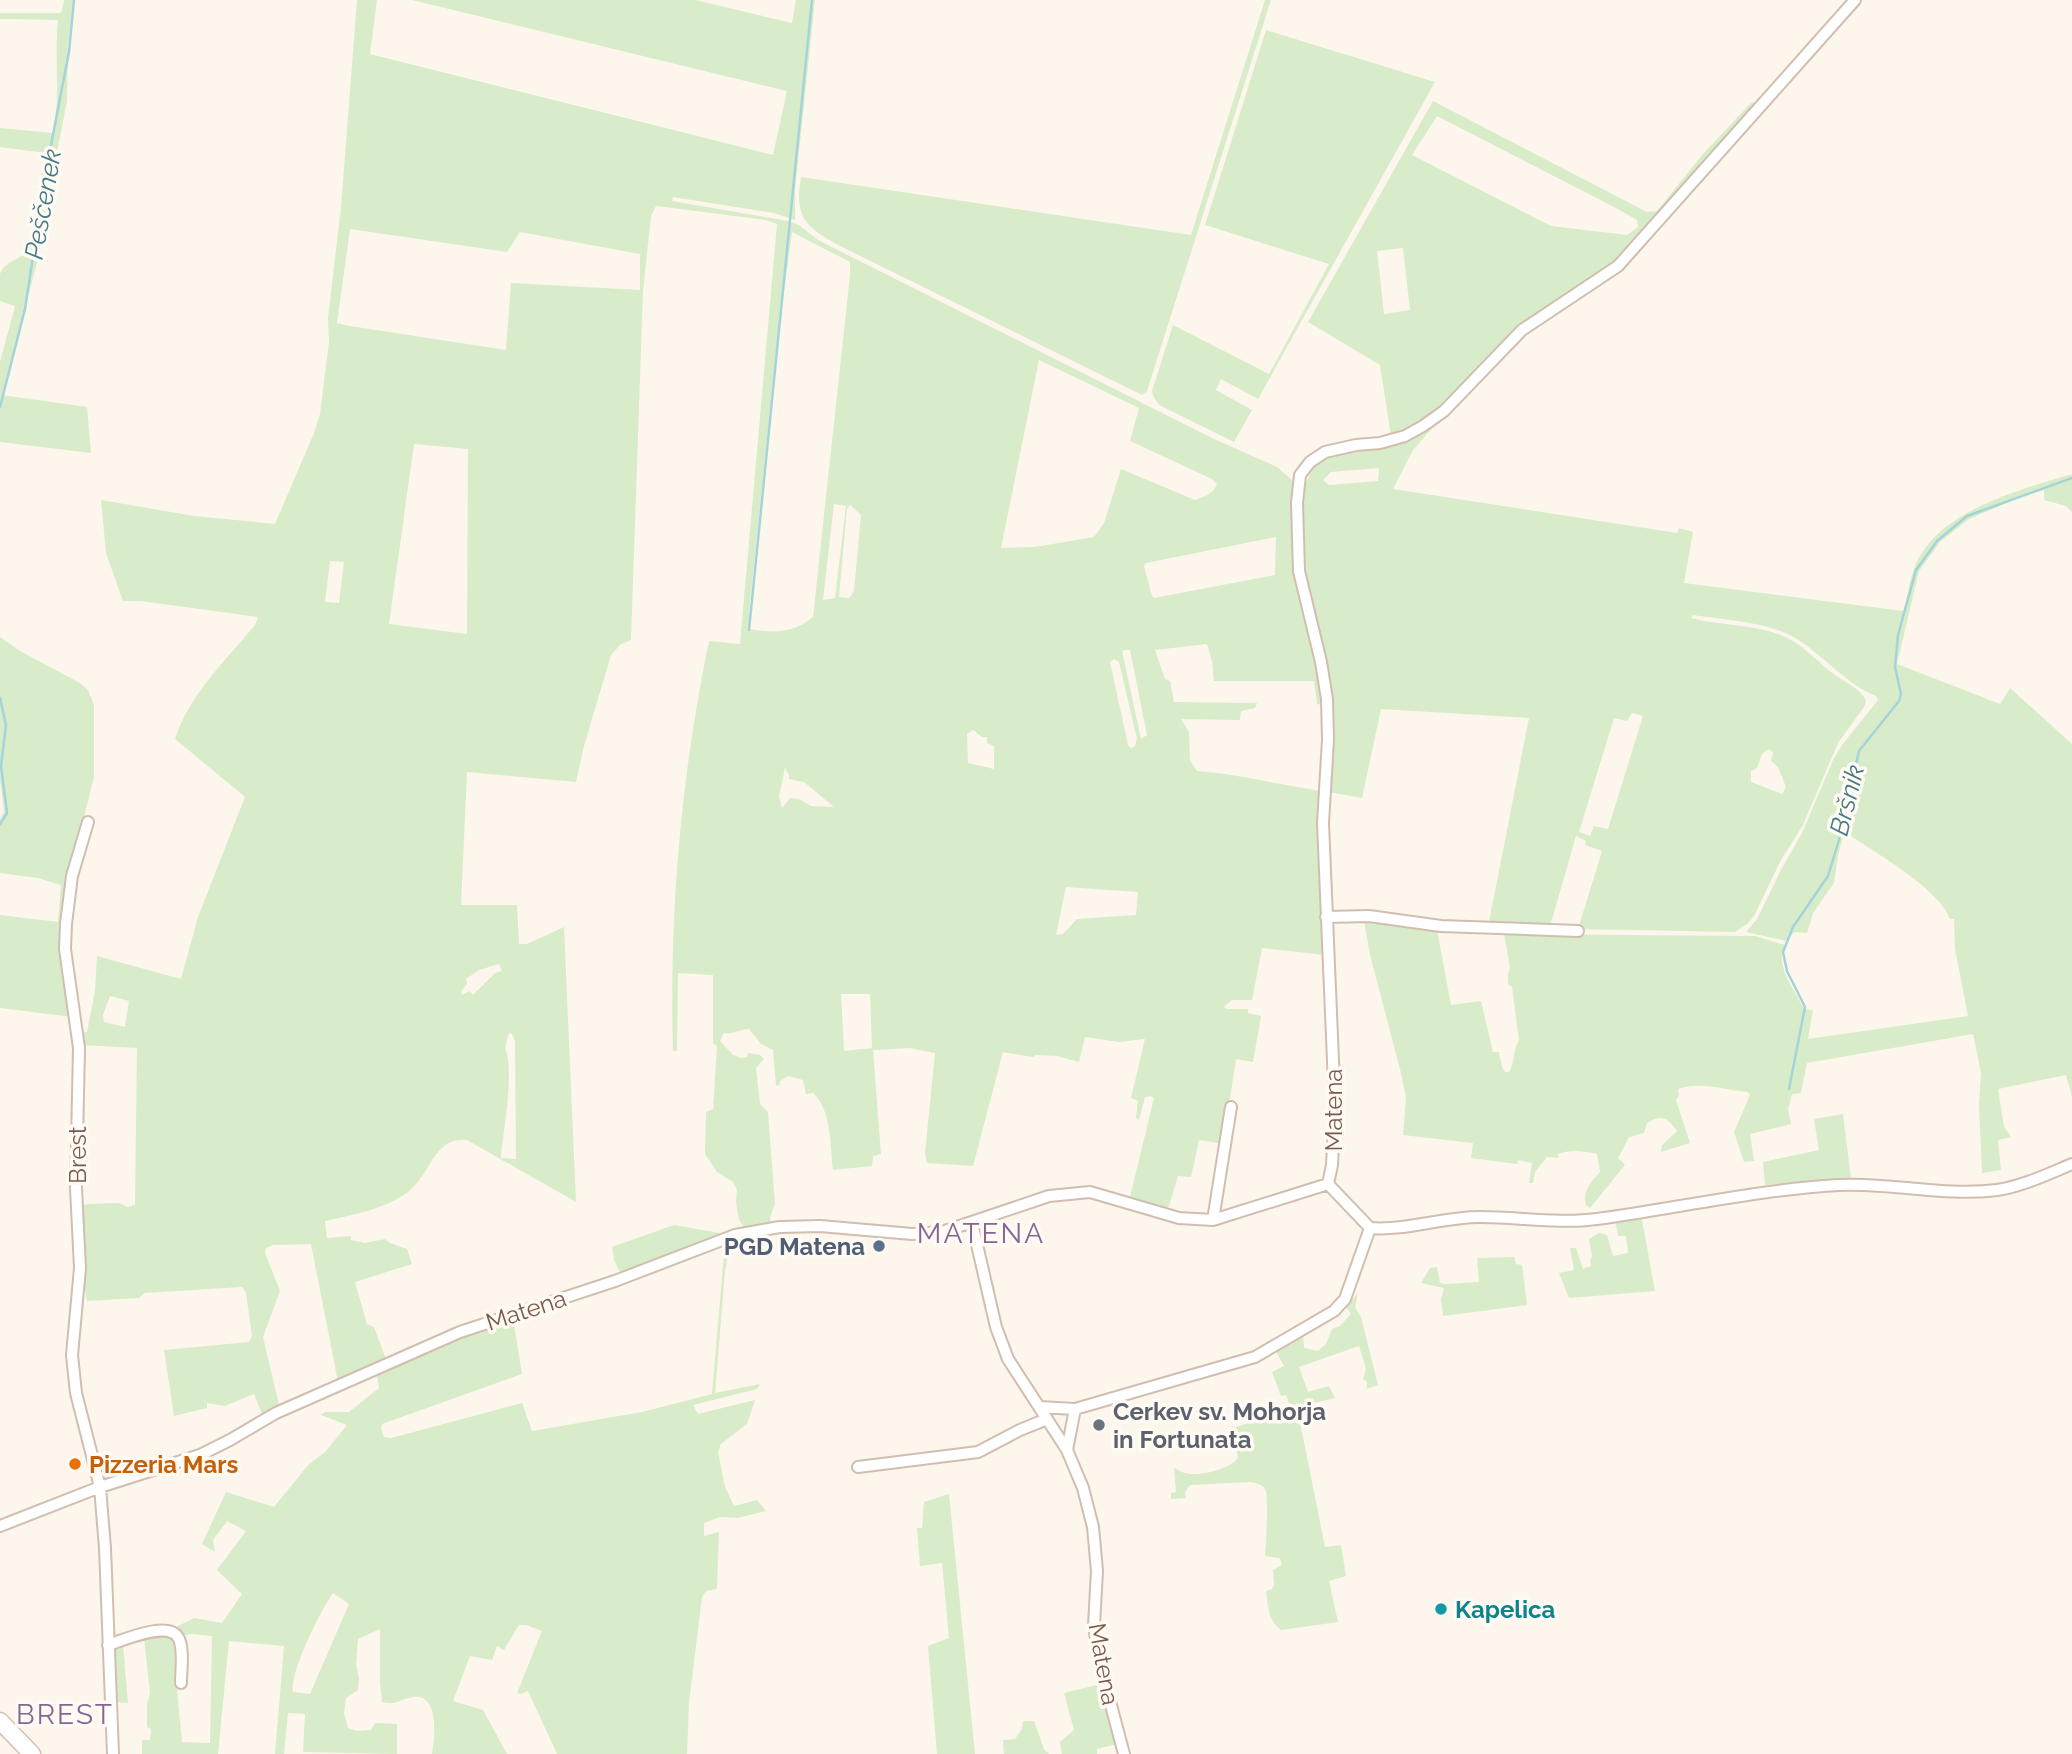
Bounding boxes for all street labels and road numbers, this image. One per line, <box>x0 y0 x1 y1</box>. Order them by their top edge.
street label: Matena <box>1319 1069 1348 1151</box>
street label: Brest <box>63 1126 92 1184</box>
street label: Matena <box>482 1283 570 1337</box>
street label: Matena <box>1083 1621 1125 1707</box>

